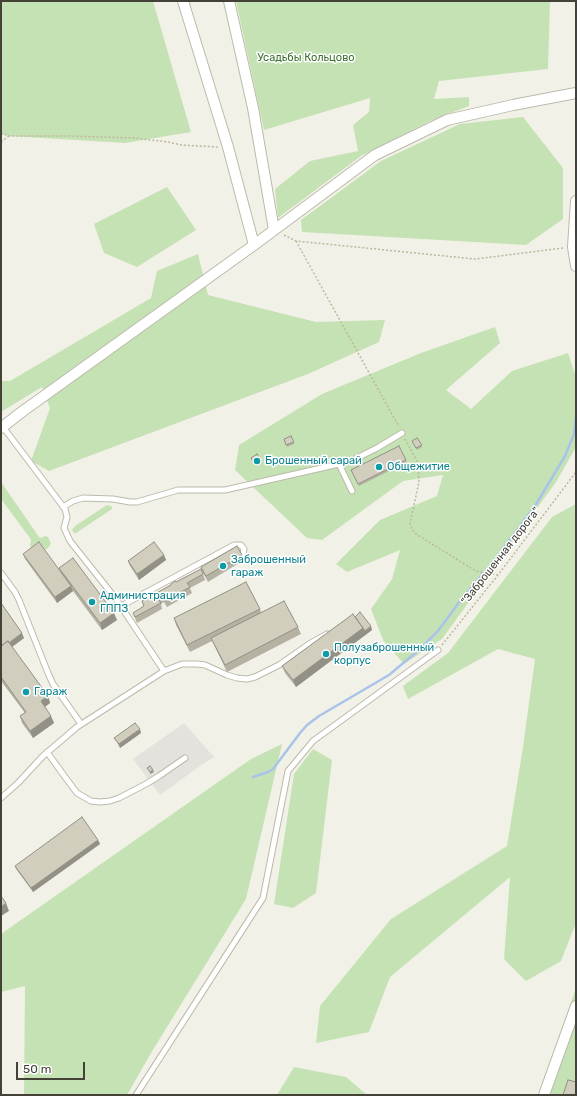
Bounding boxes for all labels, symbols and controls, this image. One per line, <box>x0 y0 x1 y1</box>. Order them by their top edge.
park label: Усадьбы Кольцово <box>257 51 355 65</box>
place label: Брошенный сарай <box>265 454 362 468</box>
marker: Брошенный сарай <box>252 456 262 466</box>
place label: Общежитие <box>387 460 450 474</box>
marker: Общежитие <box>374 462 384 472</box>
street label: "Заброшенная дорога" <box>459 505 543 607</box>
place label: Заброшенный гараж <box>231 553 306 579</box>
marker: Заброшенный гараж <box>218 561 228 571</box>
place label: Администрация ГППЗ <box>100 589 185 615</box>
marker: Администрация ГППЗ <box>87 597 97 607</box>
place label: Полузаброшенный корпус <box>334 641 434 667</box>
marker: Полузаброшенный корпус <box>321 649 331 659</box>
place label: Гараж <box>34 685 67 699</box>
marker: Гараж <box>21 687 31 697</box>
scale bar <box>18 1054 87 1080</box>
text: 50 m <box>23 1062 51 1076</box>

